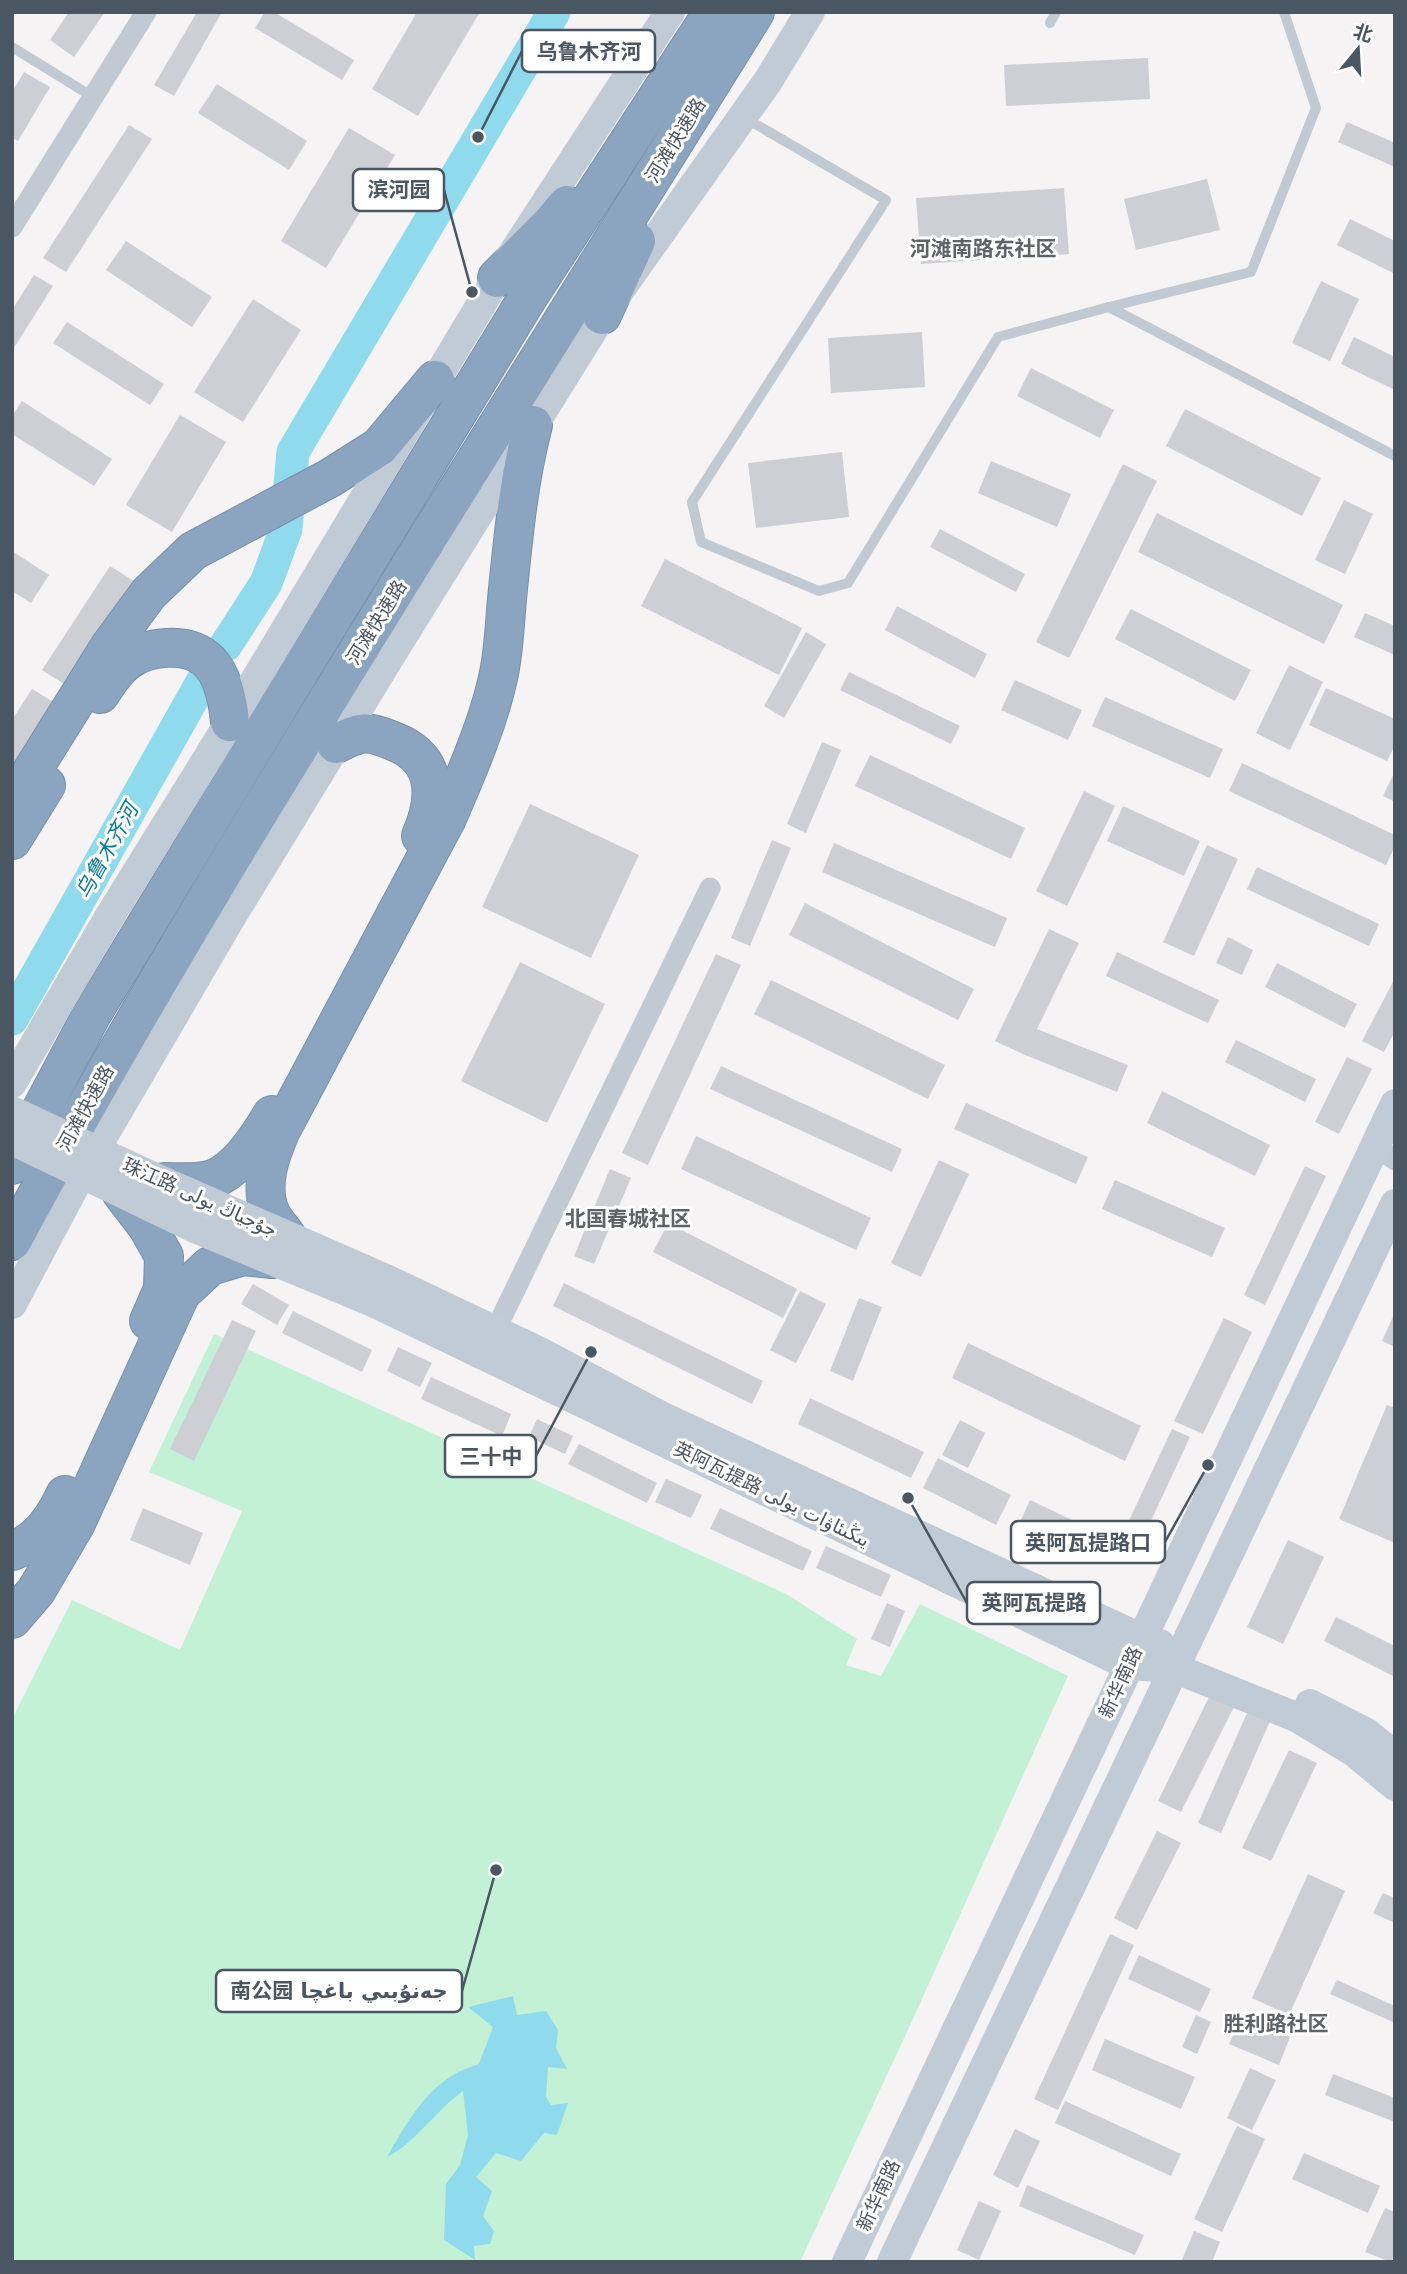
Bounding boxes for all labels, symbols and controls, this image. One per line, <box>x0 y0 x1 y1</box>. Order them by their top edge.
north arrow <box>1323 14 1393 84</box>
text: 北 <box>1351 19 1376 46</box>
callout: 乌鲁木齐河 <box>522 30 655 72</box>
text: 乌鲁木齐河 <box>537 40 642 64</box>
street label: 河滩快速路 <box>640 94 710 186</box>
callout: 滨河园 <box>353 169 444 211</box>
text: 滨河园 <box>368 178 431 202</box>
district label: 河滩南路东社区 <box>910 237 1057 261</box>
street label: 河滩快速路 <box>341 576 411 668</box>
water label: 乌鲁木齐河 <box>71 796 145 903</box>
street label: 河滩快速路 <box>52 1061 118 1155</box>
street label: 珠江路 جۇجياڭ يولى <box>119 1153 280 1242</box>
district label: 北国春城社区 <box>565 1207 691 1231</box>
callout: 三十中 <box>445 1435 536 1477</box>
street label: 英阿瓦提路 يىڭىئاۋات يولى <box>670 1436 874 1552</box>
text: 三十中 <box>460 1445 523 1469</box>
callout: 英阿瓦提路口 <box>1011 1521 1165 1563</box>
text: 英阿瓦提路口 <box>1025 1531 1151 1555</box>
callout: 英阿瓦提路 <box>967 1582 1100 1624</box>
text: 英阿瓦提路 <box>982 1591 1087 1615</box>
street label: 新华南路 <box>1094 1643 1146 1721</box>
callout: 南公园 جەنۇبىي باغچا <box>216 1970 462 2012</box>
text: 南公园 جەنۇبىي باغچا <box>230 1979 448 2003</box>
district label: 胜利路社区 <box>1224 2012 1329 2036</box>
street label: 新华南路 <box>852 2156 904 2234</box>

